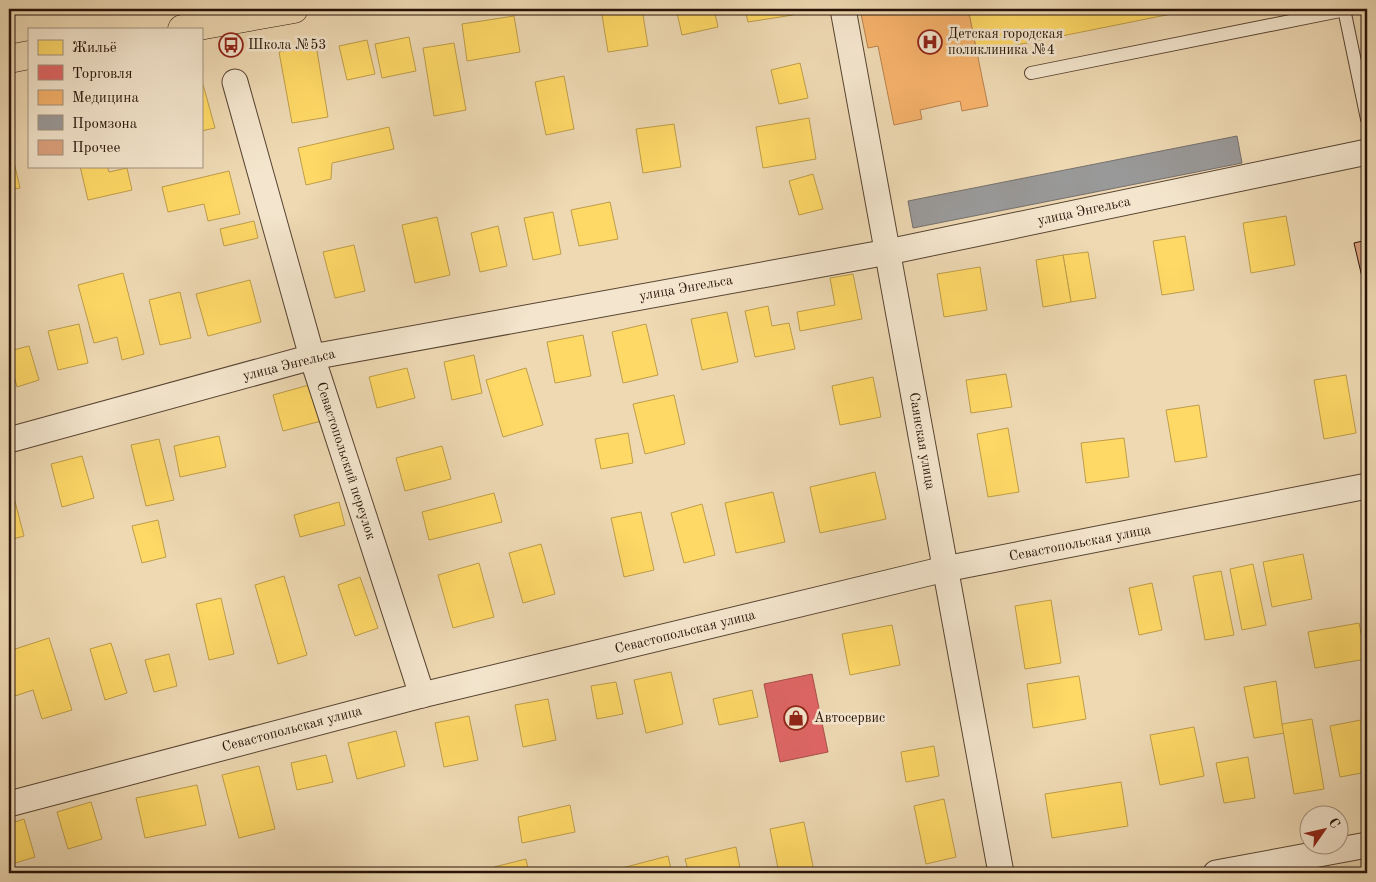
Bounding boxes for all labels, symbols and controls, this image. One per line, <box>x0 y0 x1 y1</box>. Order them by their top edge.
place label: Детская городская поликлиника №4 <box>948 27 1063 57</box>
legend <box>28 28 202 168</box>
hospital icon: Детская городская поликлиника №4 <box>917 29 943 55</box>
bus stop icon: Школа №53 <box>218 32 244 58</box>
place label: Школа №53 <box>248 38 326 52</box>
text: Жильё <box>72 41 117 56</box>
text: Торговля <box>72 67 133 82</box>
text: Медицина <box>72 91 139 106</box>
text: Промзона <box>72 117 138 132</box>
text: Прочее <box>72 141 120 156</box>
street label: улица Энгельса <box>1036 194 1132 228</box>
street label: улица Энгельса <box>638 273 734 303</box>
street label: улица Энгельса <box>241 347 337 383</box>
street label: Севастопольский переулок <box>314 380 378 542</box>
street label: Саянская улица <box>907 391 937 491</box>
street label: Севастопольская улица <box>1008 522 1152 564</box>
street label: Севастопольская улица <box>613 608 757 656</box>
street label: Севастопольская улица <box>220 704 364 754</box>
shop icon: Автосервис <box>783 705 809 731</box>
place label: Автосервис <box>814 711 885 725</box>
north arrow <box>1298 804 1348 854</box>
text: С <box>1326 816 1342 831</box>

